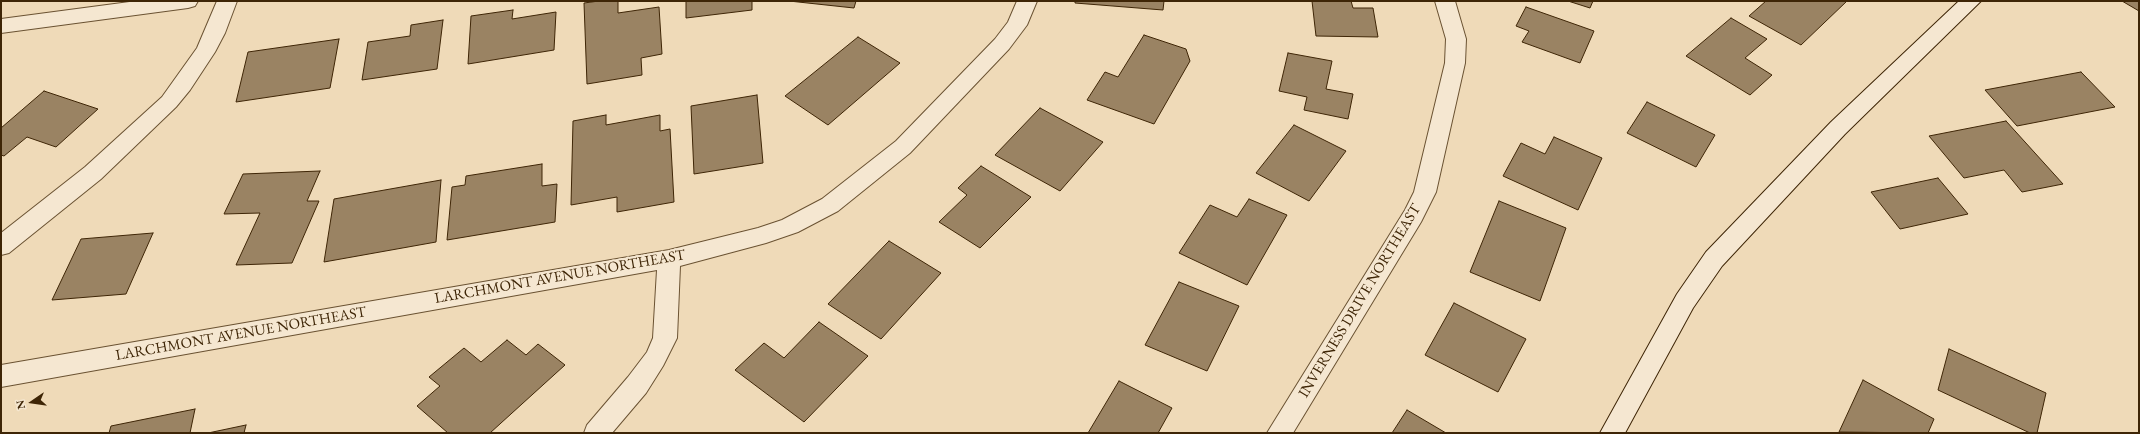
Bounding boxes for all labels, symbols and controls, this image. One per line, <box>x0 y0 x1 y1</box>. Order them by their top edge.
street label: INVERNESS DRIVE NORTHEAST <box>1295 201 1425 401</box>
street label: LARCHMONT AVENUE NORTHEAST <box>433 246 687 308</box>
street label: LARCHMONT AVENUE NORTHEAST <box>114 303 368 365</box>
north arrow <box>12 382 52 422</box>
text: N <box>12 399 28 411</box>

